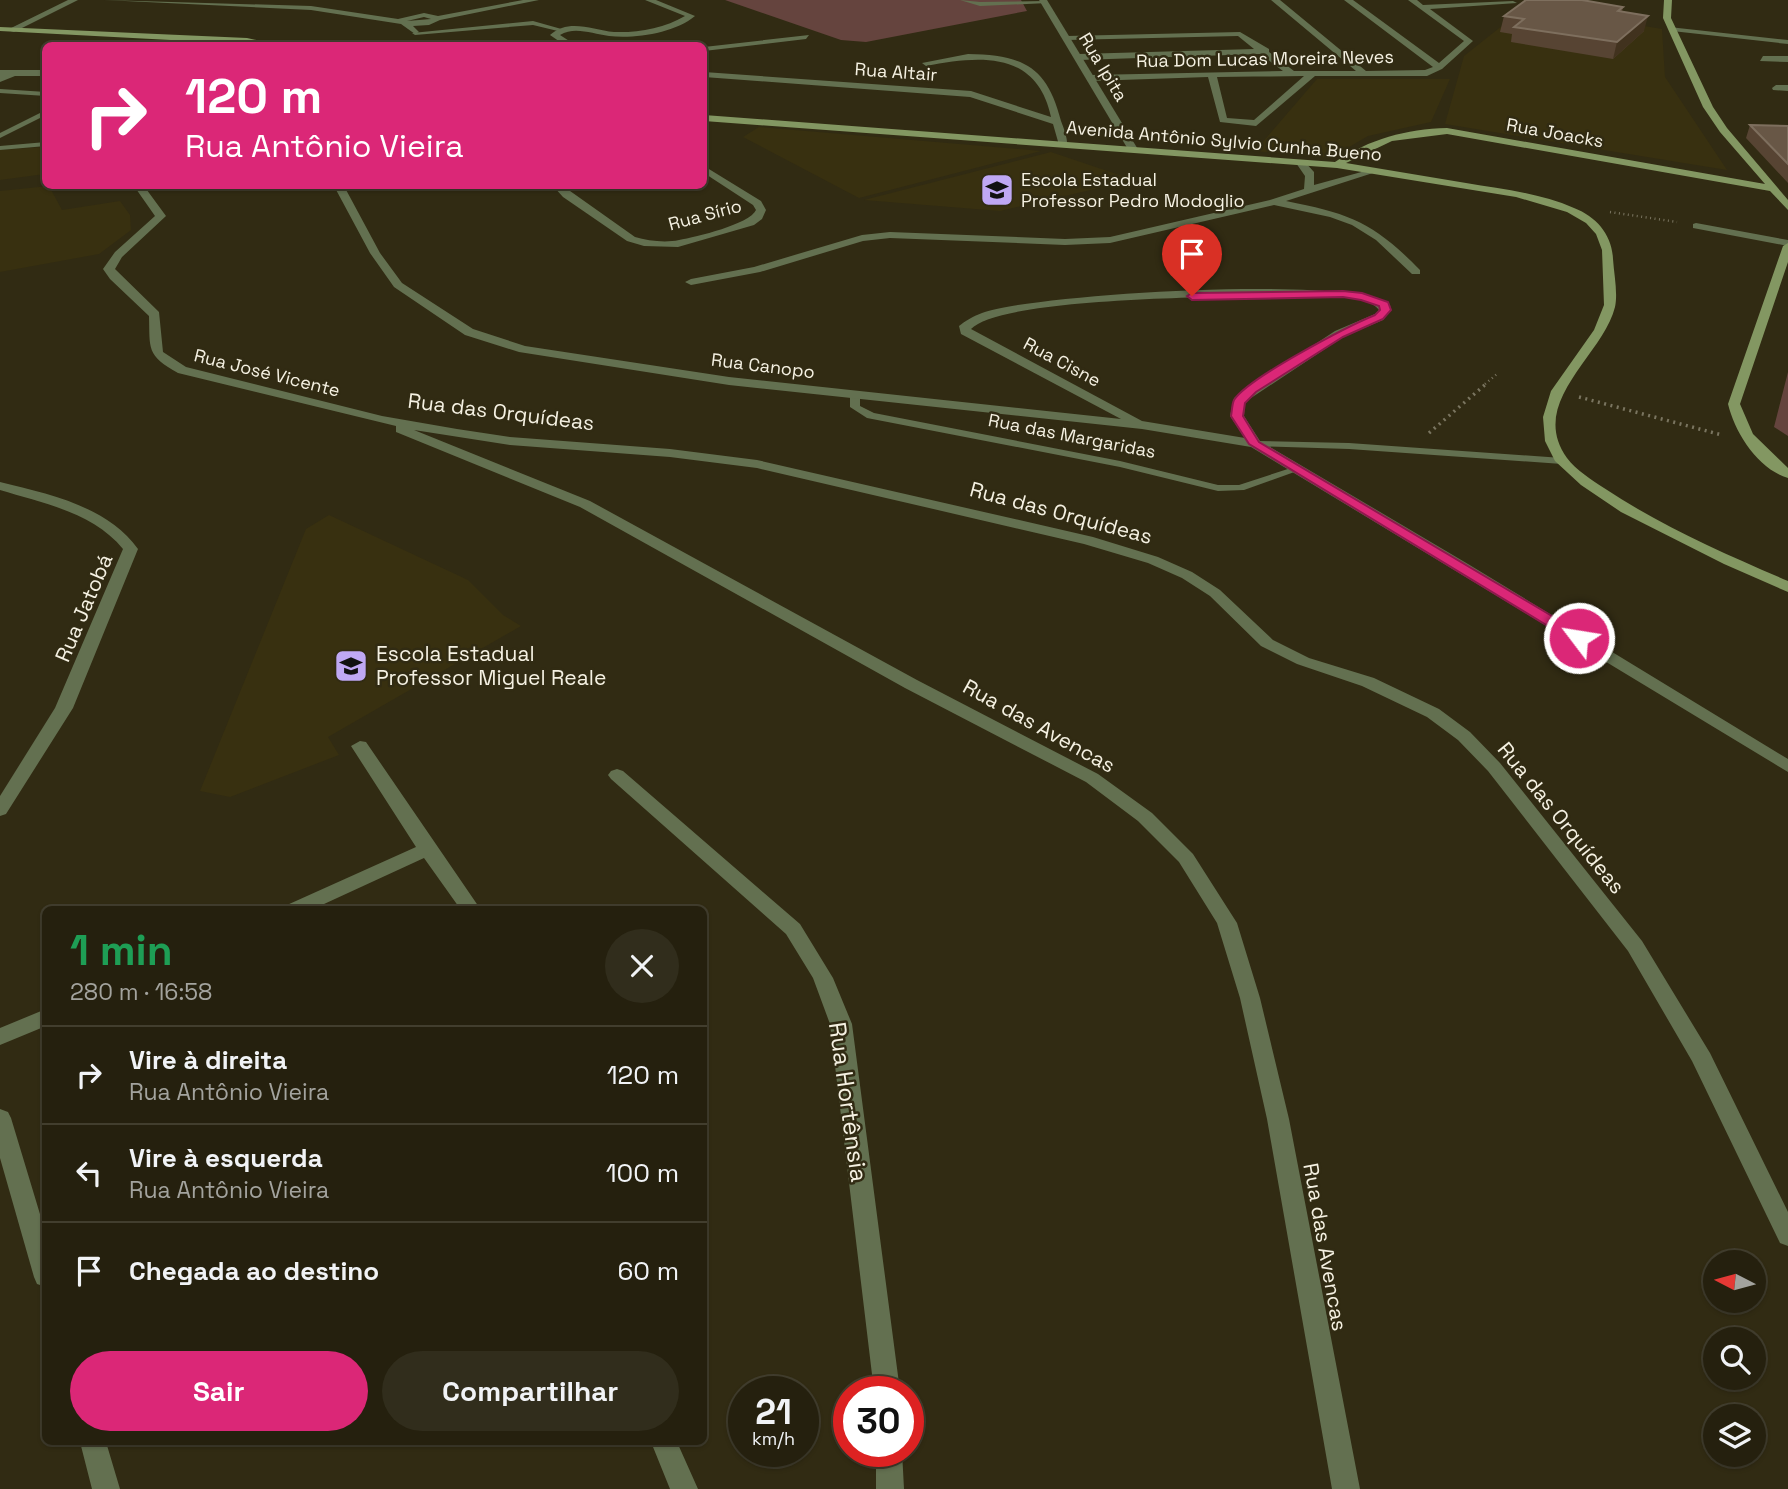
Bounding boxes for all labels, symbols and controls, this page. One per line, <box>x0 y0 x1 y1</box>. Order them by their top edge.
street label: Rua Ipita <box>1074 28 1133 105</box>
street label: Rua Dom Lucas Moreira Neves <box>1136 45 1394 72</box>
street label: Rua Altair <box>854 57 938 86</box>
text: 120 m <box>185 65 322 127</box>
icon: right <box>70 70 161 161</box>
street label: Rua Joacks <box>1505 113 1606 152</box>
street label: Avenida Antônio Sylvio Cunha Bueno <box>1065 115 1383 166</box>
text: Rua Antônio Vieira <box>185 126 464 166</box>
place label: Escola Estadual Professor Pedro Modoglio <box>1021 168 1245 212</box>
school or university icon: Escola Estadual Professor Pedro Modoglio <box>978 171 1016 209</box>
street label: Rua Sírio <box>666 194 744 235</box>
pin <box>1162 224 1222 296</box>
icon: arrive <box>1173 235 1211 273</box>
street label: Rua Cisne <box>1020 332 1105 392</box>
street label: Rua José Vicente <box>192 343 342 402</box>
street label: Rua Canopo <box>710 348 816 383</box>
street label: Rua das Orquídeas <box>406 387 596 436</box>
street label: Rua das Margaridas <box>986 408 1158 463</box>
street label: Rua das Orquídeas <box>967 475 1155 550</box>
street label: Rua Jatobá <box>49 550 118 666</box>
position arrow <box>1542 601 1616 675</box>
place label: Escola Estadual Professor Miguel Reale <box>376 640 606 691</box>
school or university icon: Escola Estadual Professor Miguel Reale <box>332 647 370 685</box>
street label: Rua das Avencas <box>958 673 1120 779</box>
street label: Rua das Orquídeas <box>1492 736 1631 899</box>
text: 1 min <box>70 924 173 977</box>
button: close <box>605 929 679 1003</box>
text: 280 m · 16:58 <box>70 977 212 1007</box>
street label: Rua Hortênsia <box>822 1020 875 1184</box>
text: Vire à direita <box>129 1043 287 1077</box>
icon: right <box>70 1056 108 1094</box>
text: 120 m <box>607 1058 679 1092</box>
text: Rua Antônio Vieira <box>129 1077 329 1107</box>
text: Vire à esquerda <box>129 1141 323 1175</box>
icon: left <box>70 1154 108 1192</box>
text: 100 m <box>606 1156 679 1190</box>
street label: Rua das Avencas <box>1297 1161 1354 1333</box>
text: Rua Antônio Vieira <box>129 1175 329 1205</box>
north arrow <box>1703 1250 1766 1312</box>
map controls <box>1703 1250 1766 1467</box>
icon: arrive <box>70 1252 108 1290</box>
text: Chegada ao destino <box>129 1254 379 1288</box>
text: 60 m <box>617 1254 679 1288</box>
button: search <box>1703 1327 1766 1390</box>
button: Sair <box>70 1351 368 1431</box>
button: Compartilhar <box>382 1351 679 1431</box>
speed limit sign: 30 <box>833 1376 924 1467</box>
text: 21 <box>755 1390 792 1434</box>
button: layers <box>1703 1404 1766 1467</box>
text: km/h <box>752 1427 795 1450</box>

